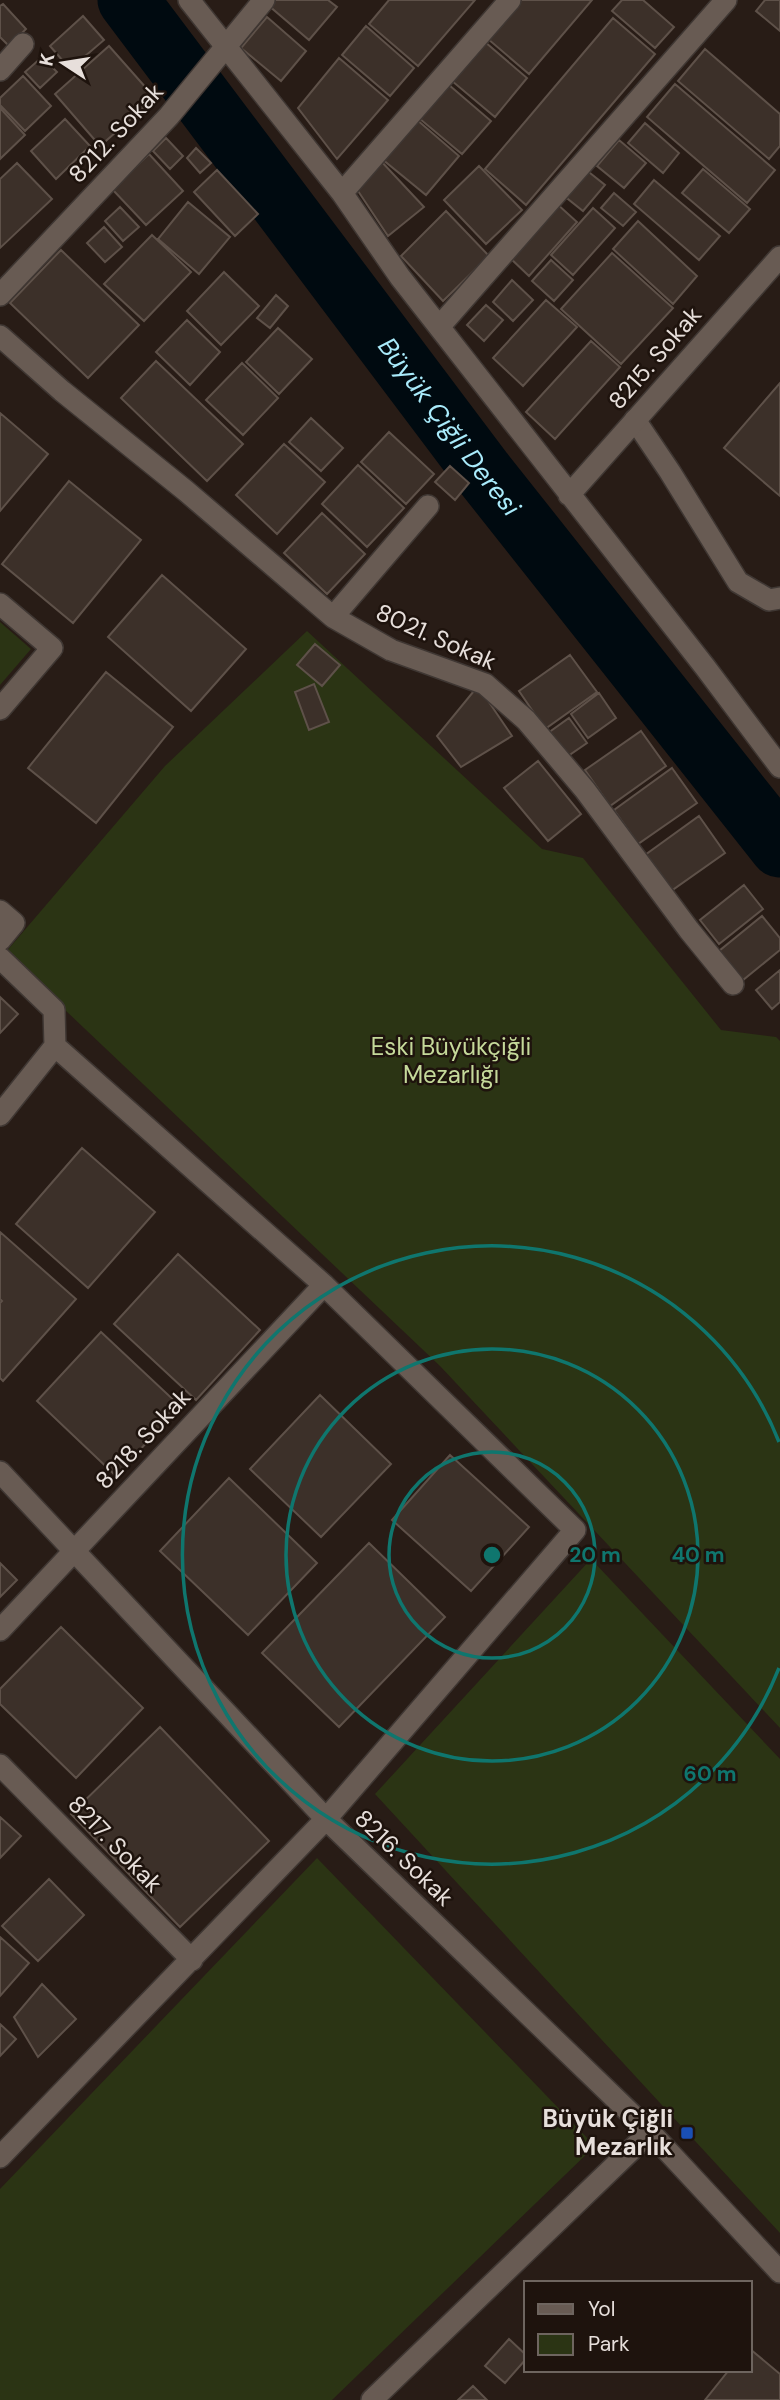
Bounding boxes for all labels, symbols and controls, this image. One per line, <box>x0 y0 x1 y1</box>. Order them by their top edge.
north arrow <box>28 28 98 98</box>
text: K <box>33 51 60 68</box>
street label: 8212. Sokak <box>61 76 170 189</box>
street label: 8215. Sokak <box>601 300 708 416</box>
water label: Büyük Çiğli Deresi <box>370 330 529 523</box>
street label: 8021. Sokak <box>371 596 501 677</box>
park label: Eski Büyükçiğli Mezarlığı <box>371 1031 531 1090</box>
street label: 8218. Sokak <box>88 1382 197 1495</box>
text: 20 m <box>569 1541 621 1569</box>
text: 40 m <box>671 1541 725 1569</box>
centre of rings <box>480 1543 504 1567</box>
text: 60 m <box>684 1760 736 1788</box>
street label: 8217. Sokak <box>61 1789 169 1899</box>
street label: 8216. Sokak <box>348 1803 460 1913</box>
place label: Büyük Çiğli Mezarlık <box>543 2103 673 2162</box>
marker: Büyük Çiğli Mezarlık <box>679 2125 695 2141</box>
legend <box>524 2281 752 2372</box>
text: Yol <box>588 2295 616 2323</box>
text: Park <box>588 2330 630 2358</box>

